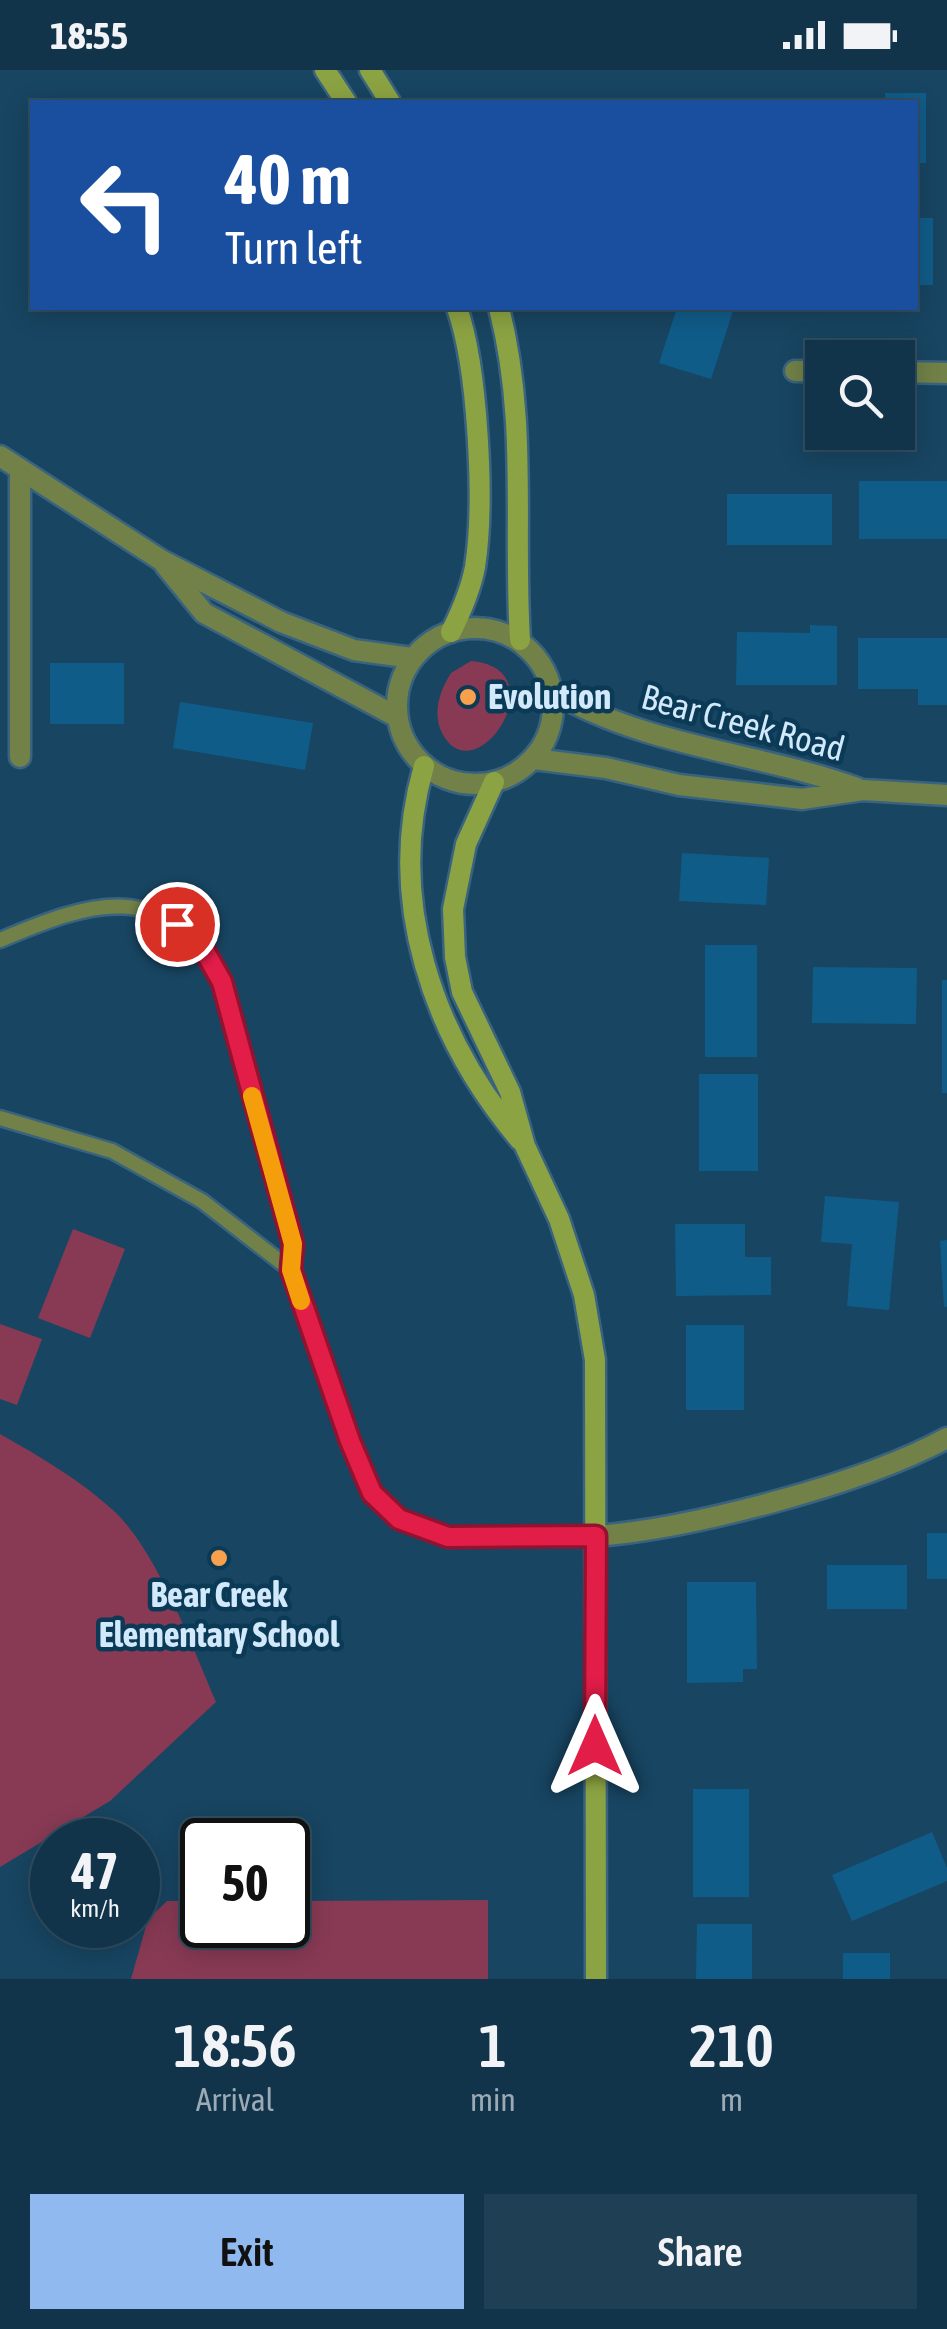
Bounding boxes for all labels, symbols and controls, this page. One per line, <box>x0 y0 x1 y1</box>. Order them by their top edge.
text: 18:55 <box>50 14 128 57</box>
text: 40 m <box>225 139 351 219</box>
icon: left <box>60 140 190 270</box>
text: Turn left <box>225 222 363 274</box>
map controls <box>805 340 915 450</box>
button: search <box>805 340 915 450</box>
place label: Evolution <box>488 676 611 716</box>
street label: Bear Creek Road <box>637 676 849 768</box>
marker: Evolution <box>457 686 479 708</box>
pin <box>135 882 220 967</box>
icon: arrive <box>150 897 205 952</box>
marker: Bear Creek Elementary School <box>208 1547 230 1569</box>
place label: Bear Creek Elementary School <box>99 1574 340 1654</box>
position arrow <box>543 1694 647 1798</box>
speed limit sign: 50 <box>180 1818 310 1948</box>
text: 47 <box>71 1842 118 1900</box>
text: km/h <box>70 1894 120 1922</box>
text: 18:56 <box>173 2011 297 2080</box>
text: 1 <box>479 2011 507 2080</box>
text: 210 <box>689 2011 774 2080</box>
text: Arrival <box>196 2081 274 2118</box>
text: min <box>470 2081 516 2118</box>
text: m <box>720 2081 743 2118</box>
button: Exit <box>30 2194 464 2309</box>
button: Share <box>484 2194 917 2309</box>

